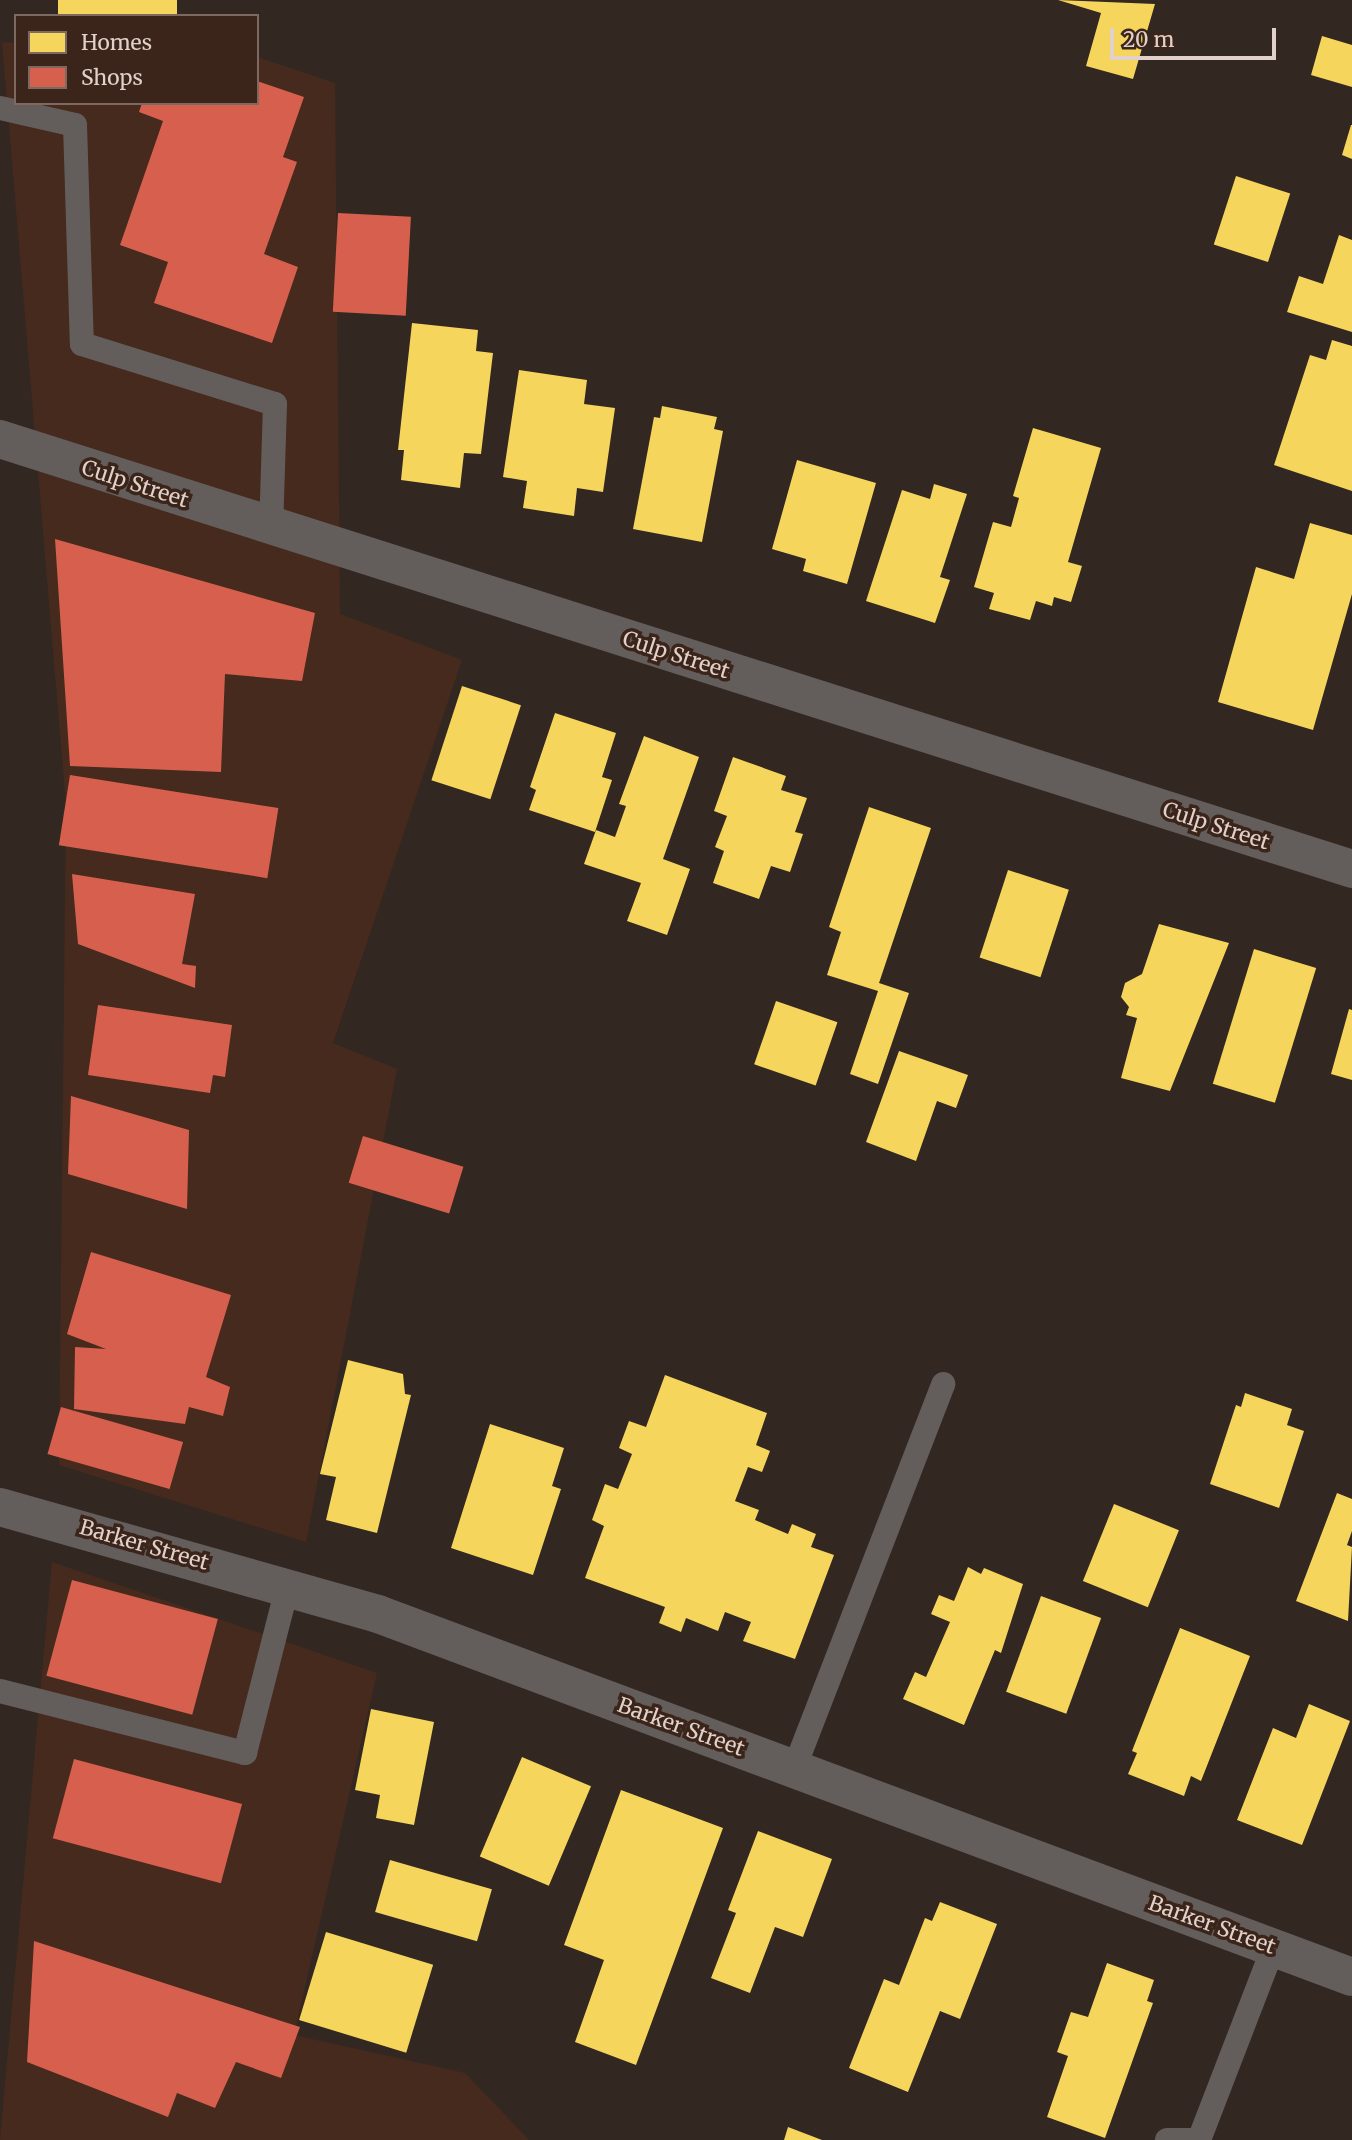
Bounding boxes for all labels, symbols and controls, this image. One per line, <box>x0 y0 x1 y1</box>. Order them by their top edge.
legend <box>14 14 259 105</box>
scale bar <box>1114 14 1280 58</box>
text: 20 m <box>1123 26 1174 53</box>
text: Homes <box>81 29 152 56</box>
text: Shops <box>81 64 143 91</box>
street label: Culp Street <box>78 455 192 513</box>
street label: Culp Street <box>619 626 733 684</box>
street label: Culp Street <box>1159 797 1273 855</box>
street label: Barker Street <box>77 1515 211 1575</box>
street label: Barker Street <box>614 1692 748 1762</box>
street label: Barker Street <box>1145 1890 1279 1960</box>

